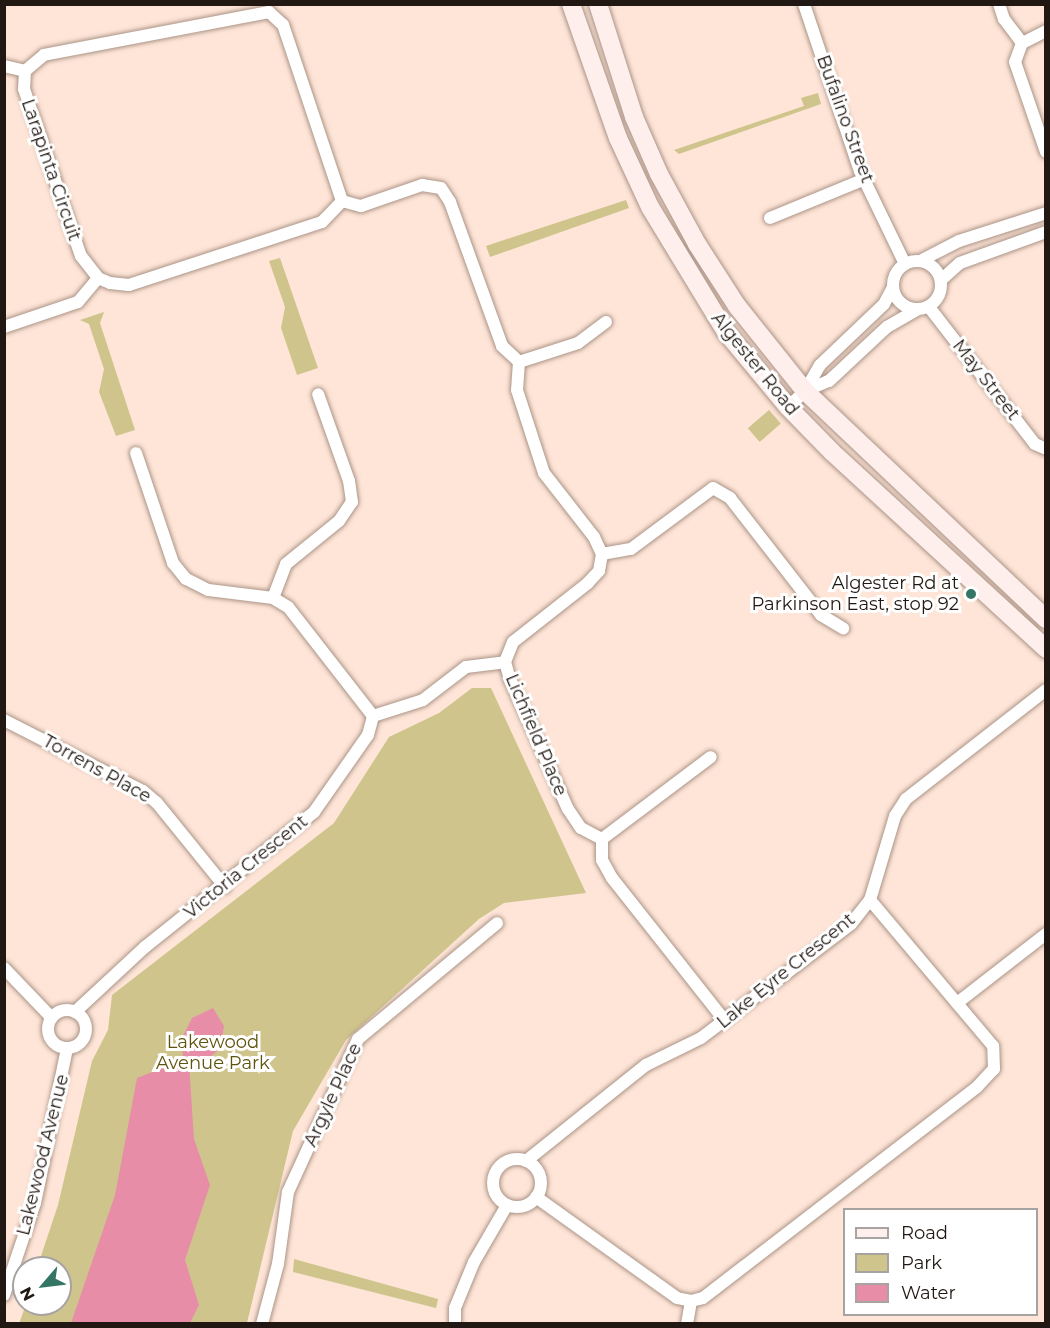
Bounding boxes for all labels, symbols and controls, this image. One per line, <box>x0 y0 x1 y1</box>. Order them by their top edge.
street label: Bufalino Street <box>812 52 878 186</box>
street label: Larapinta Circuit <box>17 96 85 244</box>
street label: Algester Road <box>707 308 803 420</box>
street label: May Street <box>948 335 1024 425</box>
place label: Algester Rd at Parkinson East, stop 92 <box>751 573 959 616</box>
marker: Algester Rd at Parkinson East, stop 92 <box>964 587 978 601</box>
street label: Lichfield Place <box>501 671 571 799</box>
street label: Torrens Place <box>39 730 155 808</box>
street label: Victoria Crescent <box>180 811 312 923</box>
street label: Lake Eyre Crescent <box>713 909 859 1033</box>
park label: Lakewood Avenue Park <box>156 1032 270 1074</box>
street label: Argyle Place <box>300 1040 366 1150</box>
street label: Lakewood Avenue <box>13 1072 73 1238</box>
legend <box>843 1208 1038 1316</box>
text: Road <box>901 1222 948 1244</box>
text: Park <box>901 1252 942 1274</box>
north arrow <box>12 1256 72 1316</box>
text: Water <box>901 1282 956 1304</box>
text: N <box>16 1284 39 1304</box>

